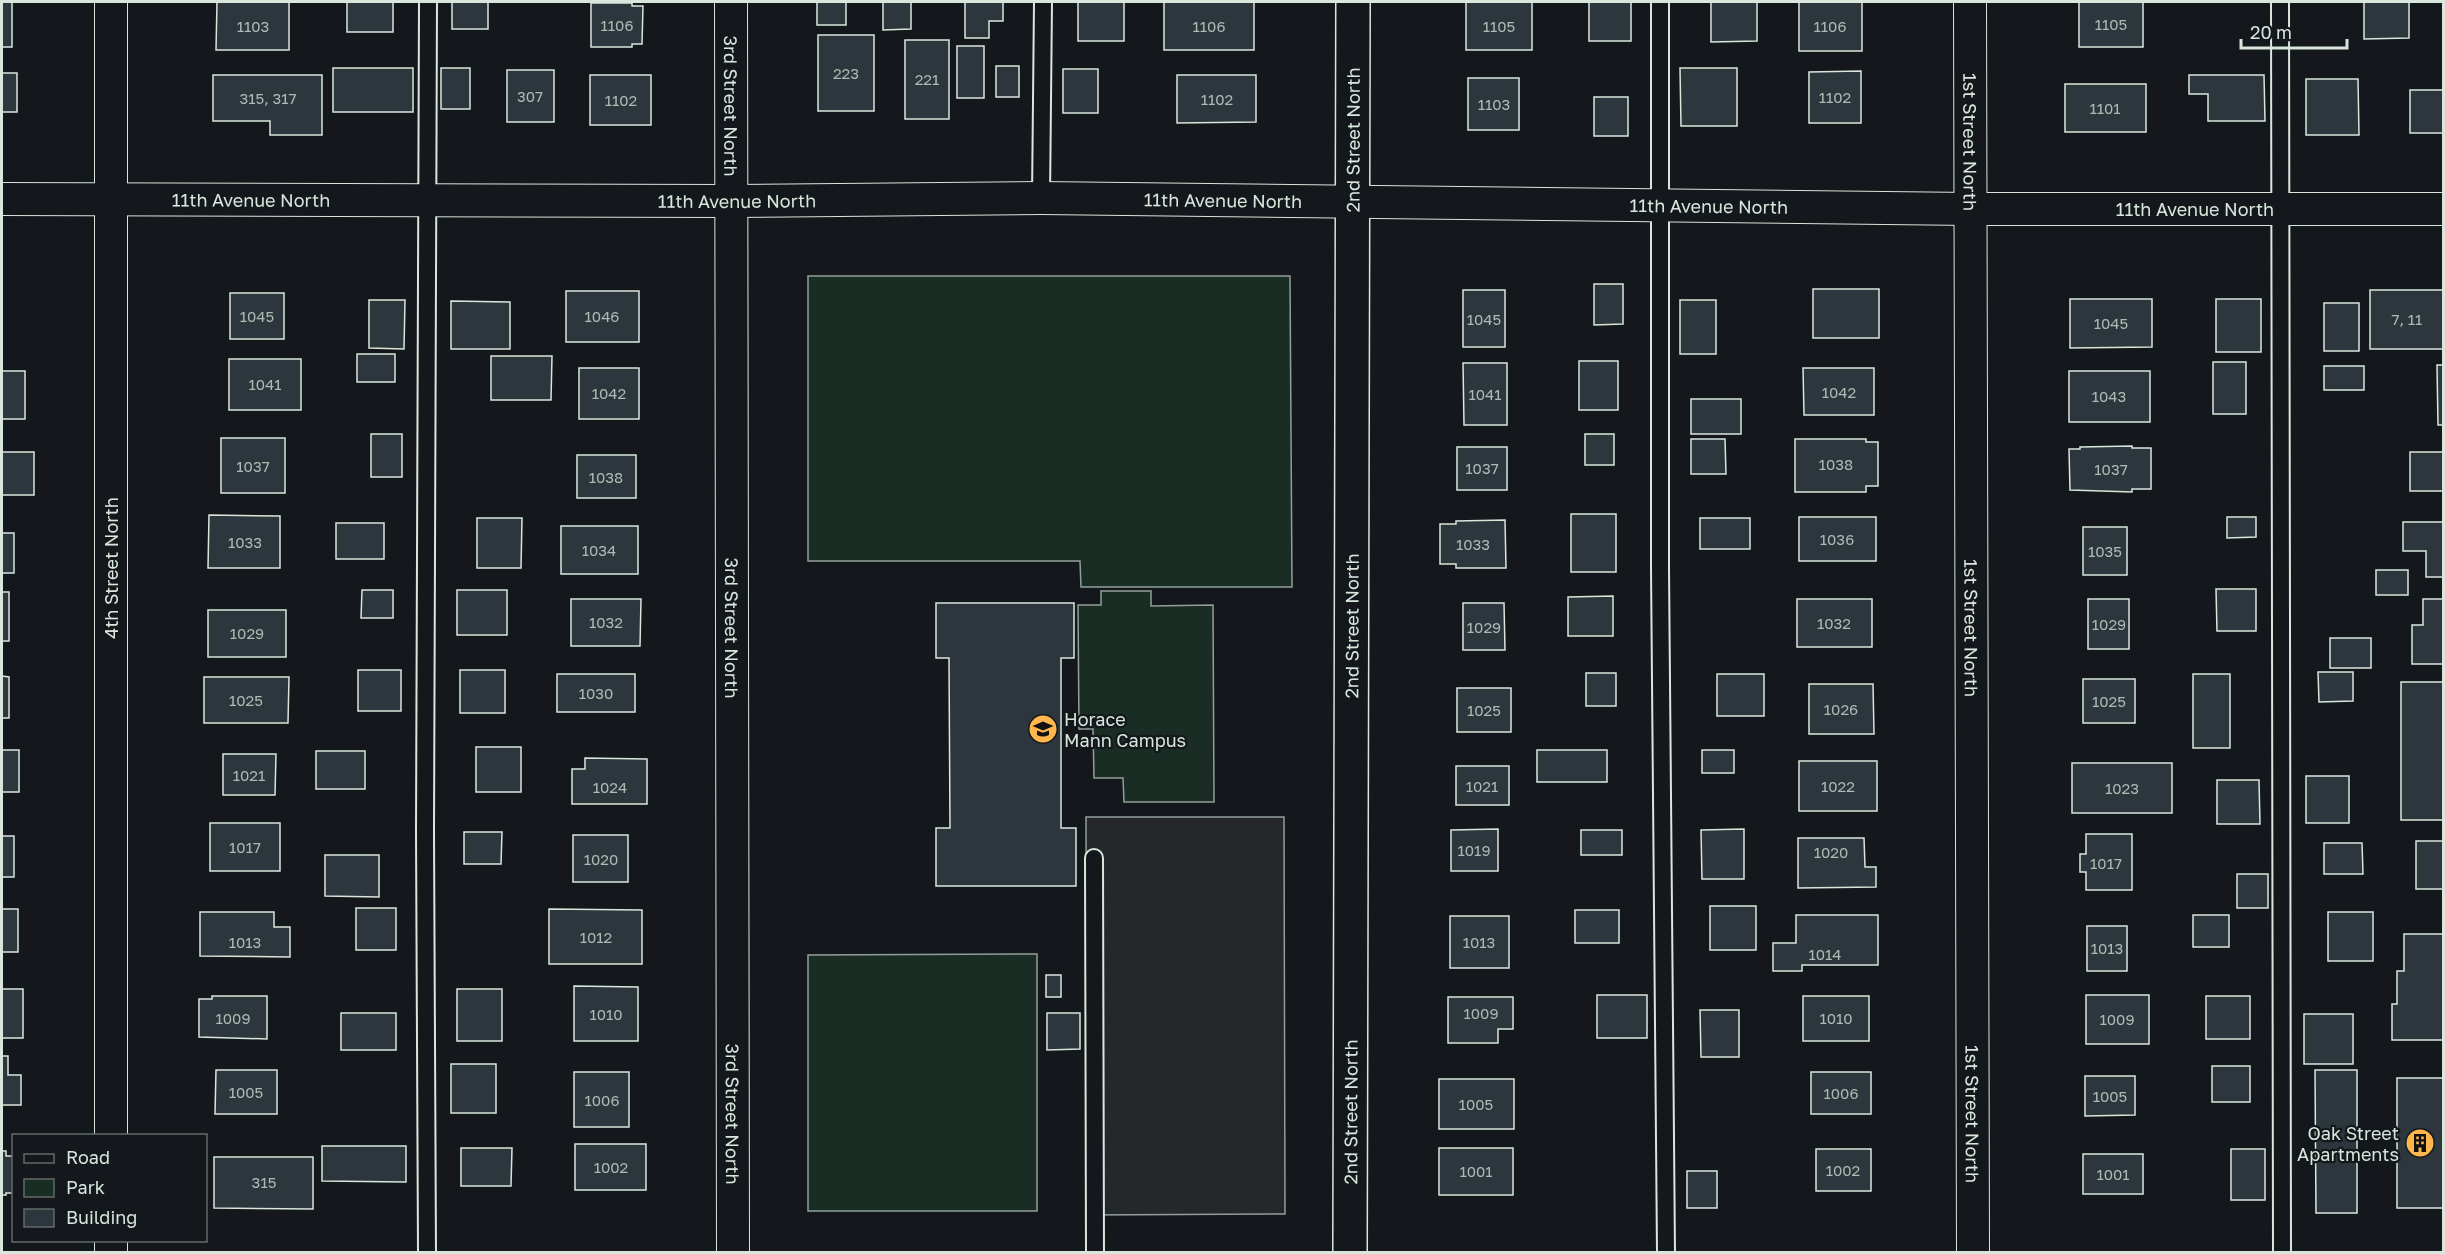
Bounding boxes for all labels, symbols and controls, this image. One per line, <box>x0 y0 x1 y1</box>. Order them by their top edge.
scale bar <box>2241 12 2348 50</box>
house number: 1105 <box>2095 15 2127 33</box>
house number: 1106 <box>601 16 633 34</box>
house number: 1103 <box>237 17 269 35</box>
house number: 1106 <box>1193 17 1225 35</box>
house number: 1105 <box>1483 17 1515 35</box>
house number: 1106 <box>1814 17 1846 35</box>
text: 20 m <box>2250 21 2292 43</box>
street label: 3rd Street North <box>720 36 742 176</box>
house number: 223 <box>833 64 859 82</box>
street label: 2nd Street North <box>1341 67 1364 213</box>
house number: 221 <box>915 70 939 88</box>
street label: 1st Street North <box>1959 73 1982 211</box>
house number: 307 <box>517 87 543 105</box>
house number: 1102 <box>1819 88 1851 106</box>
house number: 315, 317 <box>239 89 297 107</box>
house number: 1102 <box>1201 90 1233 108</box>
house number: 1102 <box>605 91 637 109</box>
house number: 1103 <box>1478 95 1510 113</box>
house number: 1101 <box>2089 99 2121 117</box>
street label: 11th Avenue North <box>172 188 330 211</box>
street label: 11th Avenue North <box>1144 188 1302 212</box>
street label: 11th Avenue North <box>658 189 816 212</box>
street label: 11th Avenue North <box>1630 194 1788 218</box>
street label: 11th Avenue North <box>2116 198 2274 220</box>
house number: 1045 <box>240 307 274 325</box>
house number: 1046 <box>585 307 619 325</box>
house number: 1045 <box>1467 310 1501 328</box>
house number: 7, 11 <box>2392 310 2422 328</box>
house number: 1045 <box>2094 314 2128 332</box>
house number: 1041 <box>248 375 282 393</box>
house number: 1042 <box>1822 383 1856 401</box>
house number: 1042 <box>592 384 626 402</box>
house number: 1041 <box>1468 385 1502 403</box>
house number: 1043 <box>2092 387 2126 405</box>
house number: 1038 <box>1819 455 1853 473</box>
house number: 1037 <box>236 457 270 475</box>
house number: 1037 <box>1465 459 1499 477</box>
house number: 1037 <box>2094 460 2128 478</box>
house number: 1038 <box>589 468 623 486</box>
street label: 4th Street North <box>100 497 122 639</box>
house number: 1036 <box>1820 530 1854 548</box>
house number: 1033 <box>228 533 262 551</box>
house number: 1033 <box>1456 535 1490 553</box>
house number: 1034 <box>582 541 616 559</box>
house number: 1035 <box>2088 542 2122 560</box>
street label: 2nd Street North <box>1340 553 1363 699</box>
street label: 3rd Street North <box>721 558 743 698</box>
street label: 1st Street North <box>1960 559 1983 697</box>
house number: 1032 <box>589 613 623 631</box>
house number: 1032 <box>1817 614 1851 632</box>
house number: 1029 <box>2092 615 2126 633</box>
house number: 1029 <box>1467 618 1501 636</box>
house number: 1029 <box>230 624 264 642</box>
house number: 1030 <box>579 684 613 702</box>
house number: 1025 <box>229 691 263 709</box>
house number: 1025 <box>2092 692 2126 710</box>
house number: 1026 <box>1824 700 1858 718</box>
house number: 1025 <box>1467 701 1501 719</box>
place label: Horace Mann Campus <box>1064 708 1186 751</box>
school or university icon: Horace Mann Campus <box>1027 713 1059 745</box>
house number: 1021 <box>233 766 265 784</box>
house number: 1021 <box>1466 777 1498 795</box>
house number: 1022 <box>1821 777 1855 795</box>
house number: 1024 <box>593 778 627 796</box>
house number: 1023 <box>2105 779 2139 797</box>
house number: 1017 <box>229 838 261 856</box>
house number: 1019 <box>1458 841 1490 859</box>
house number: 1020 <box>1814 843 1848 861</box>
house number: 1020 <box>584 850 618 868</box>
house number: 1017 <box>2090 854 2122 872</box>
house number: 1012 <box>580 928 612 946</box>
house number: 1013 <box>229 933 261 951</box>
house number: 1013 <box>1463 933 1495 951</box>
house number: 1013 <box>2091 939 2123 957</box>
house number: 1014 <box>1808 945 1842 963</box>
house number: 1009 <box>1464 1004 1498 1022</box>
house number: 1010 <box>589 1005 623 1023</box>
house number: 1009 <box>216 1009 250 1027</box>
house number: 1010 <box>1819 1009 1853 1027</box>
house number: 1009 <box>2100 1010 2134 1028</box>
street label: 2nd Street North <box>1339 1039 1362 1185</box>
street label: 3rd Street North <box>722 1044 744 1184</box>
street label: 1st Street North <box>1962 1045 1984 1183</box>
house number: 1005 <box>229 1083 263 1101</box>
house number: 1006 <box>1824 1084 1858 1102</box>
house number: 1005 <box>2093 1087 2127 1105</box>
house number: 1006 <box>585 1091 619 1109</box>
house number: 1005 <box>1459 1095 1493 1113</box>
place label: Oak Street Apartments <box>2297 1122 2399 1165</box>
building icon: Oak Street Apartments <box>2404 1127 2436 1159</box>
legend <box>12 1134 207 1242</box>
text: Road <box>66 1146 110 1168</box>
house number: 1002 <box>594 1158 628 1176</box>
house number: 1002 <box>1826 1161 1860 1179</box>
house number: 1001 <box>1459 1162 1493 1180</box>
house number: 1001 <box>2096 1165 2130 1183</box>
house number: 315 <box>252 1173 276 1191</box>
text: Park <box>66 1176 105 1198</box>
text: Building <box>66 1206 137 1228</box>

